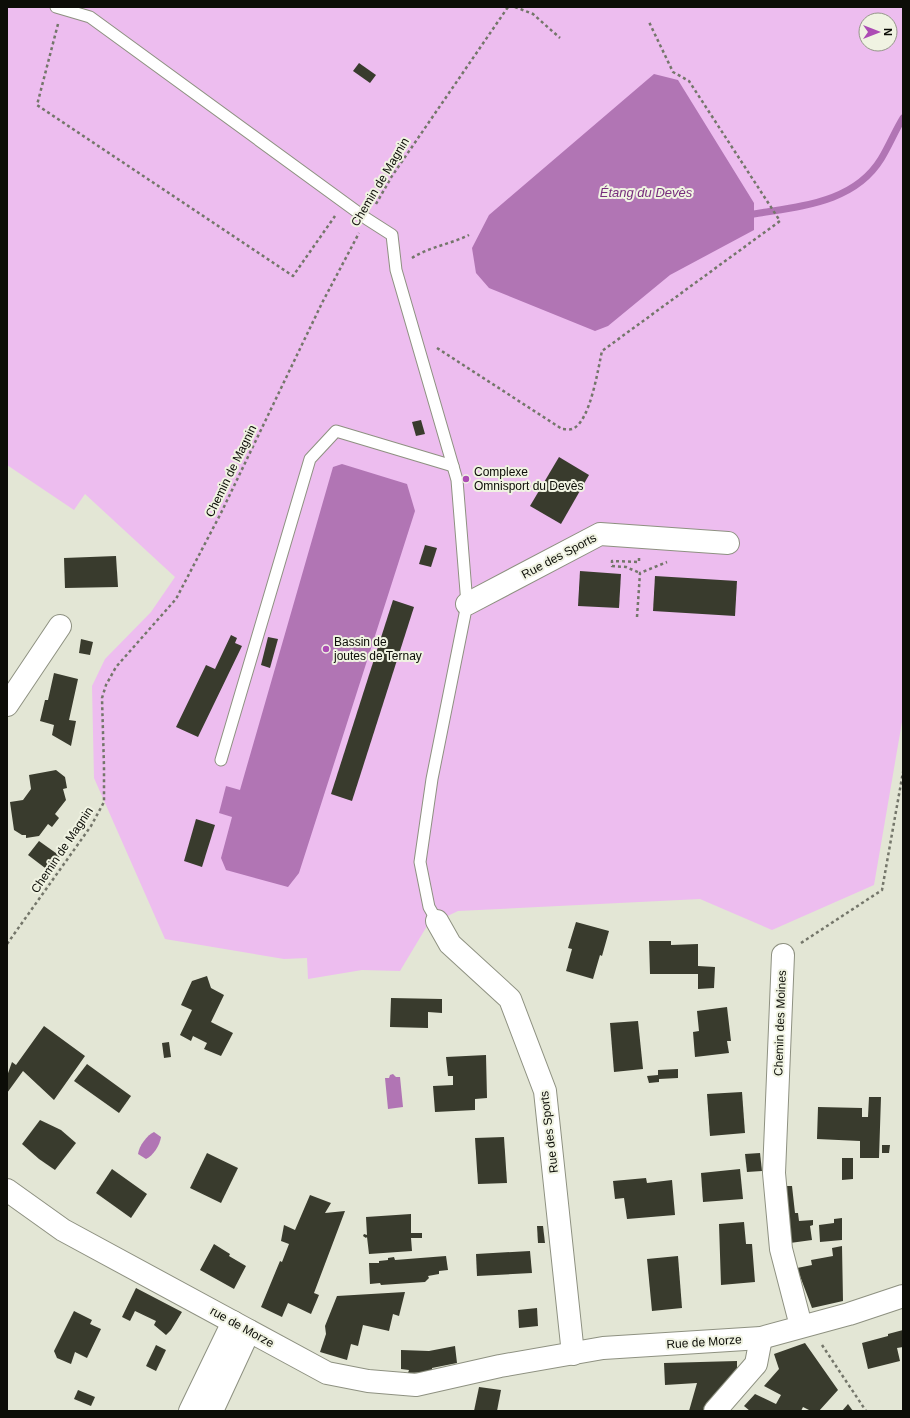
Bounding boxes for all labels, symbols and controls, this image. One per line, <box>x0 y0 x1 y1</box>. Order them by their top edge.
north arrow <box>858 12 898 52</box>
text: N <box>882 28 894 36</box>
street label: Chemin de Magnin <box>348 135 412 229</box>
water label: Étang du Devès <box>600 185 693 200</box>
street label: Chemin de Magnin <box>203 423 259 519</box>
place label: Complexe Omnisport du Devès <box>474 465 583 493</box>
marker: Complexe Omnisport du Devès <box>461 474 471 484</box>
street label: Rue des Sports <box>519 530 599 582</box>
place label: Bassin de joutes de Ternay <box>333 635 422 663</box>
marker: Bassin de joutes de Ternay <box>321 644 331 654</box>
street label: Chemin de Magnin <box>28 804 96 896</box>
street label: Chemin des Moines <box>771 970 789 1076</box>
street label: Rue des Sports <box>537 1090 561 1174</box>
street label: rue de Morze <box>208 1304 277 1350</box>
street label: Rue de Morze <box>666 1332 742 1352</box>

